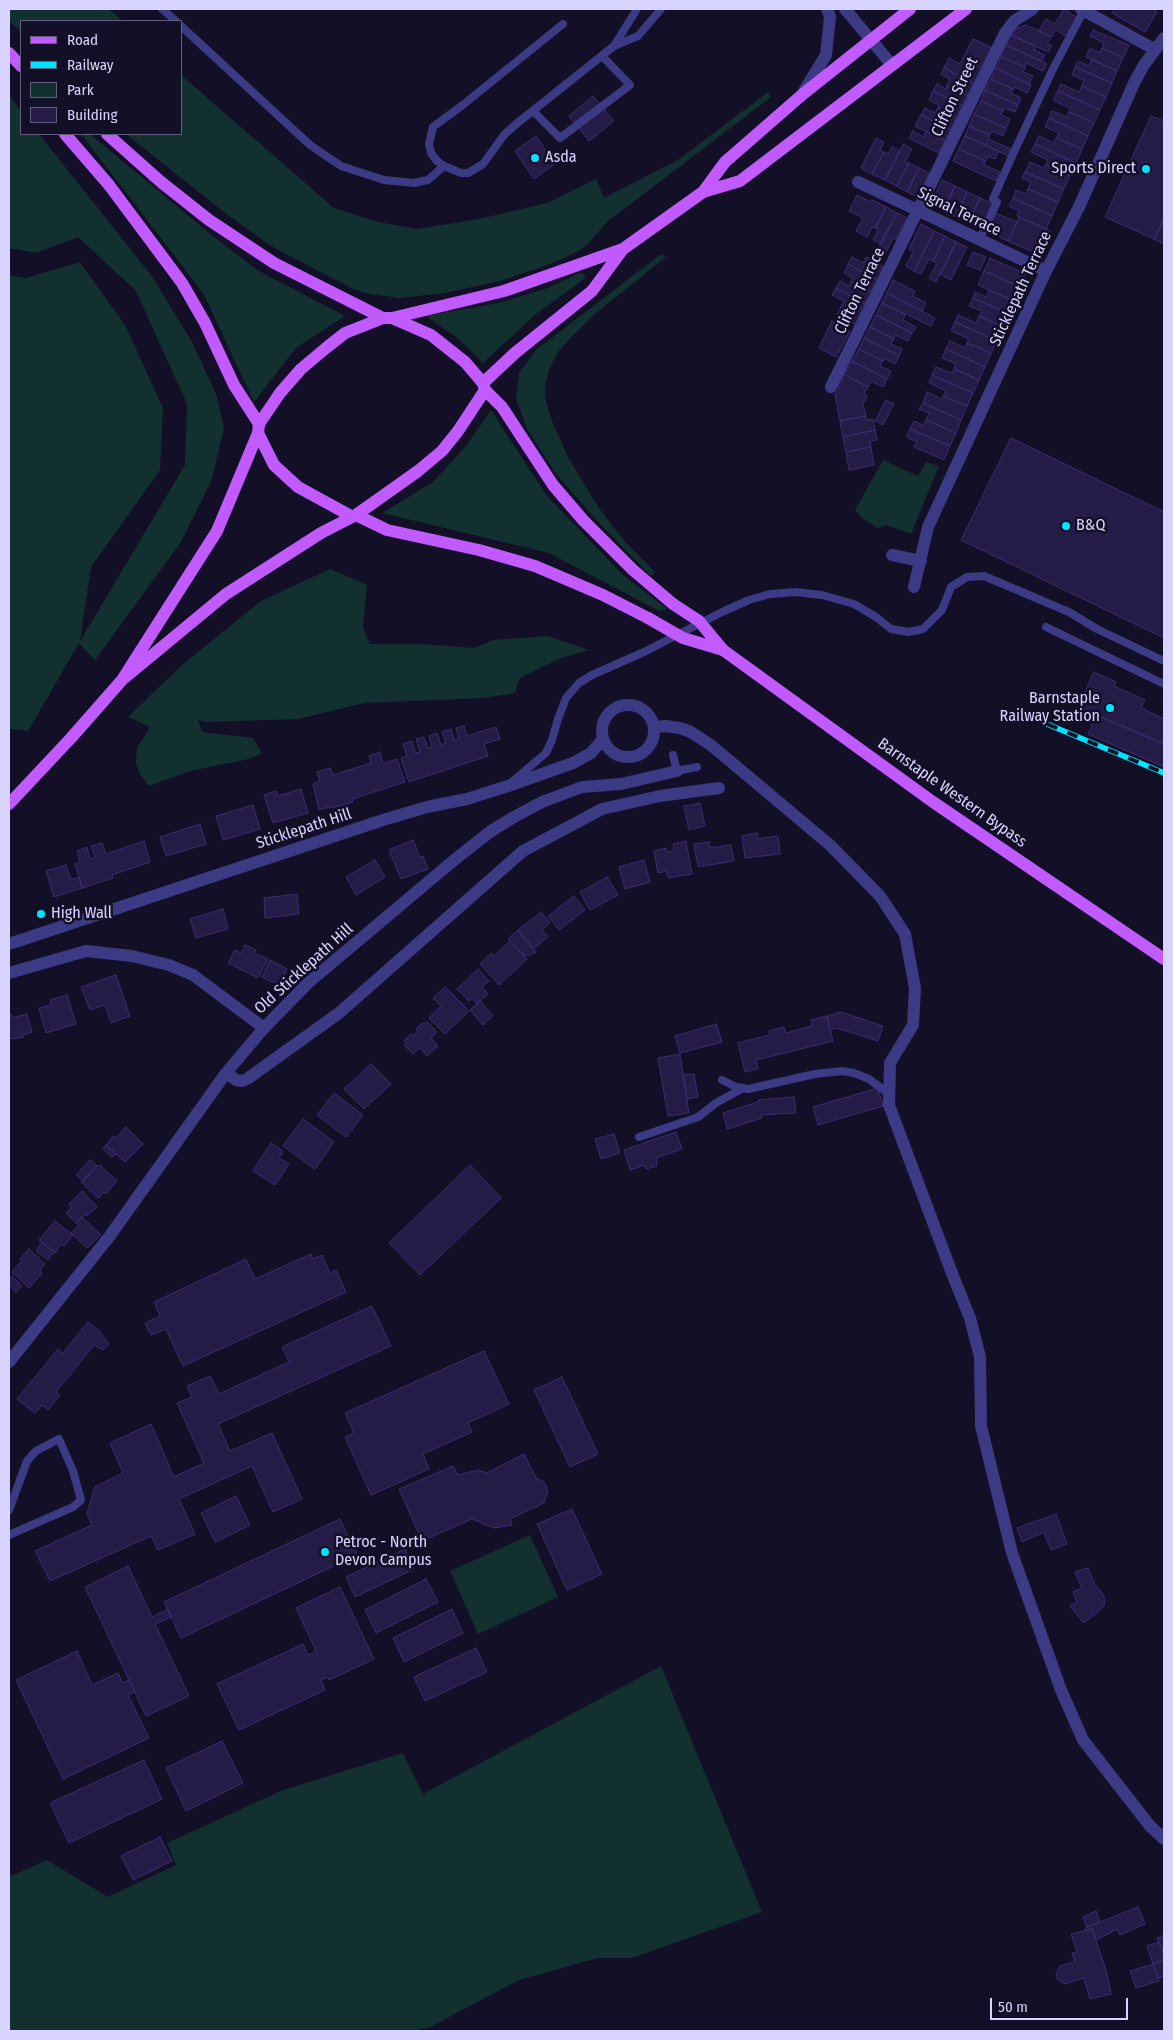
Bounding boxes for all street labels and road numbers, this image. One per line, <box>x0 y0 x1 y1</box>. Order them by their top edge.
street label: Clifton Street <box>928 54 982 140</box>
street label: Signal Terrace <box>914 183 1004 241</box>
street label: Sticklepath Terrace <box>986 228 1056 350</box>
street label: Clifton Terrace <box>831 244 889 338</box>
street label: Barnstaple Western Bypass <box>874 734 1030 852</box>
street label: Sticklepath Hill <box>254 805 354 853</box>
street label: Old Sticklepath Hill <box>251 920 357 1018</box>

